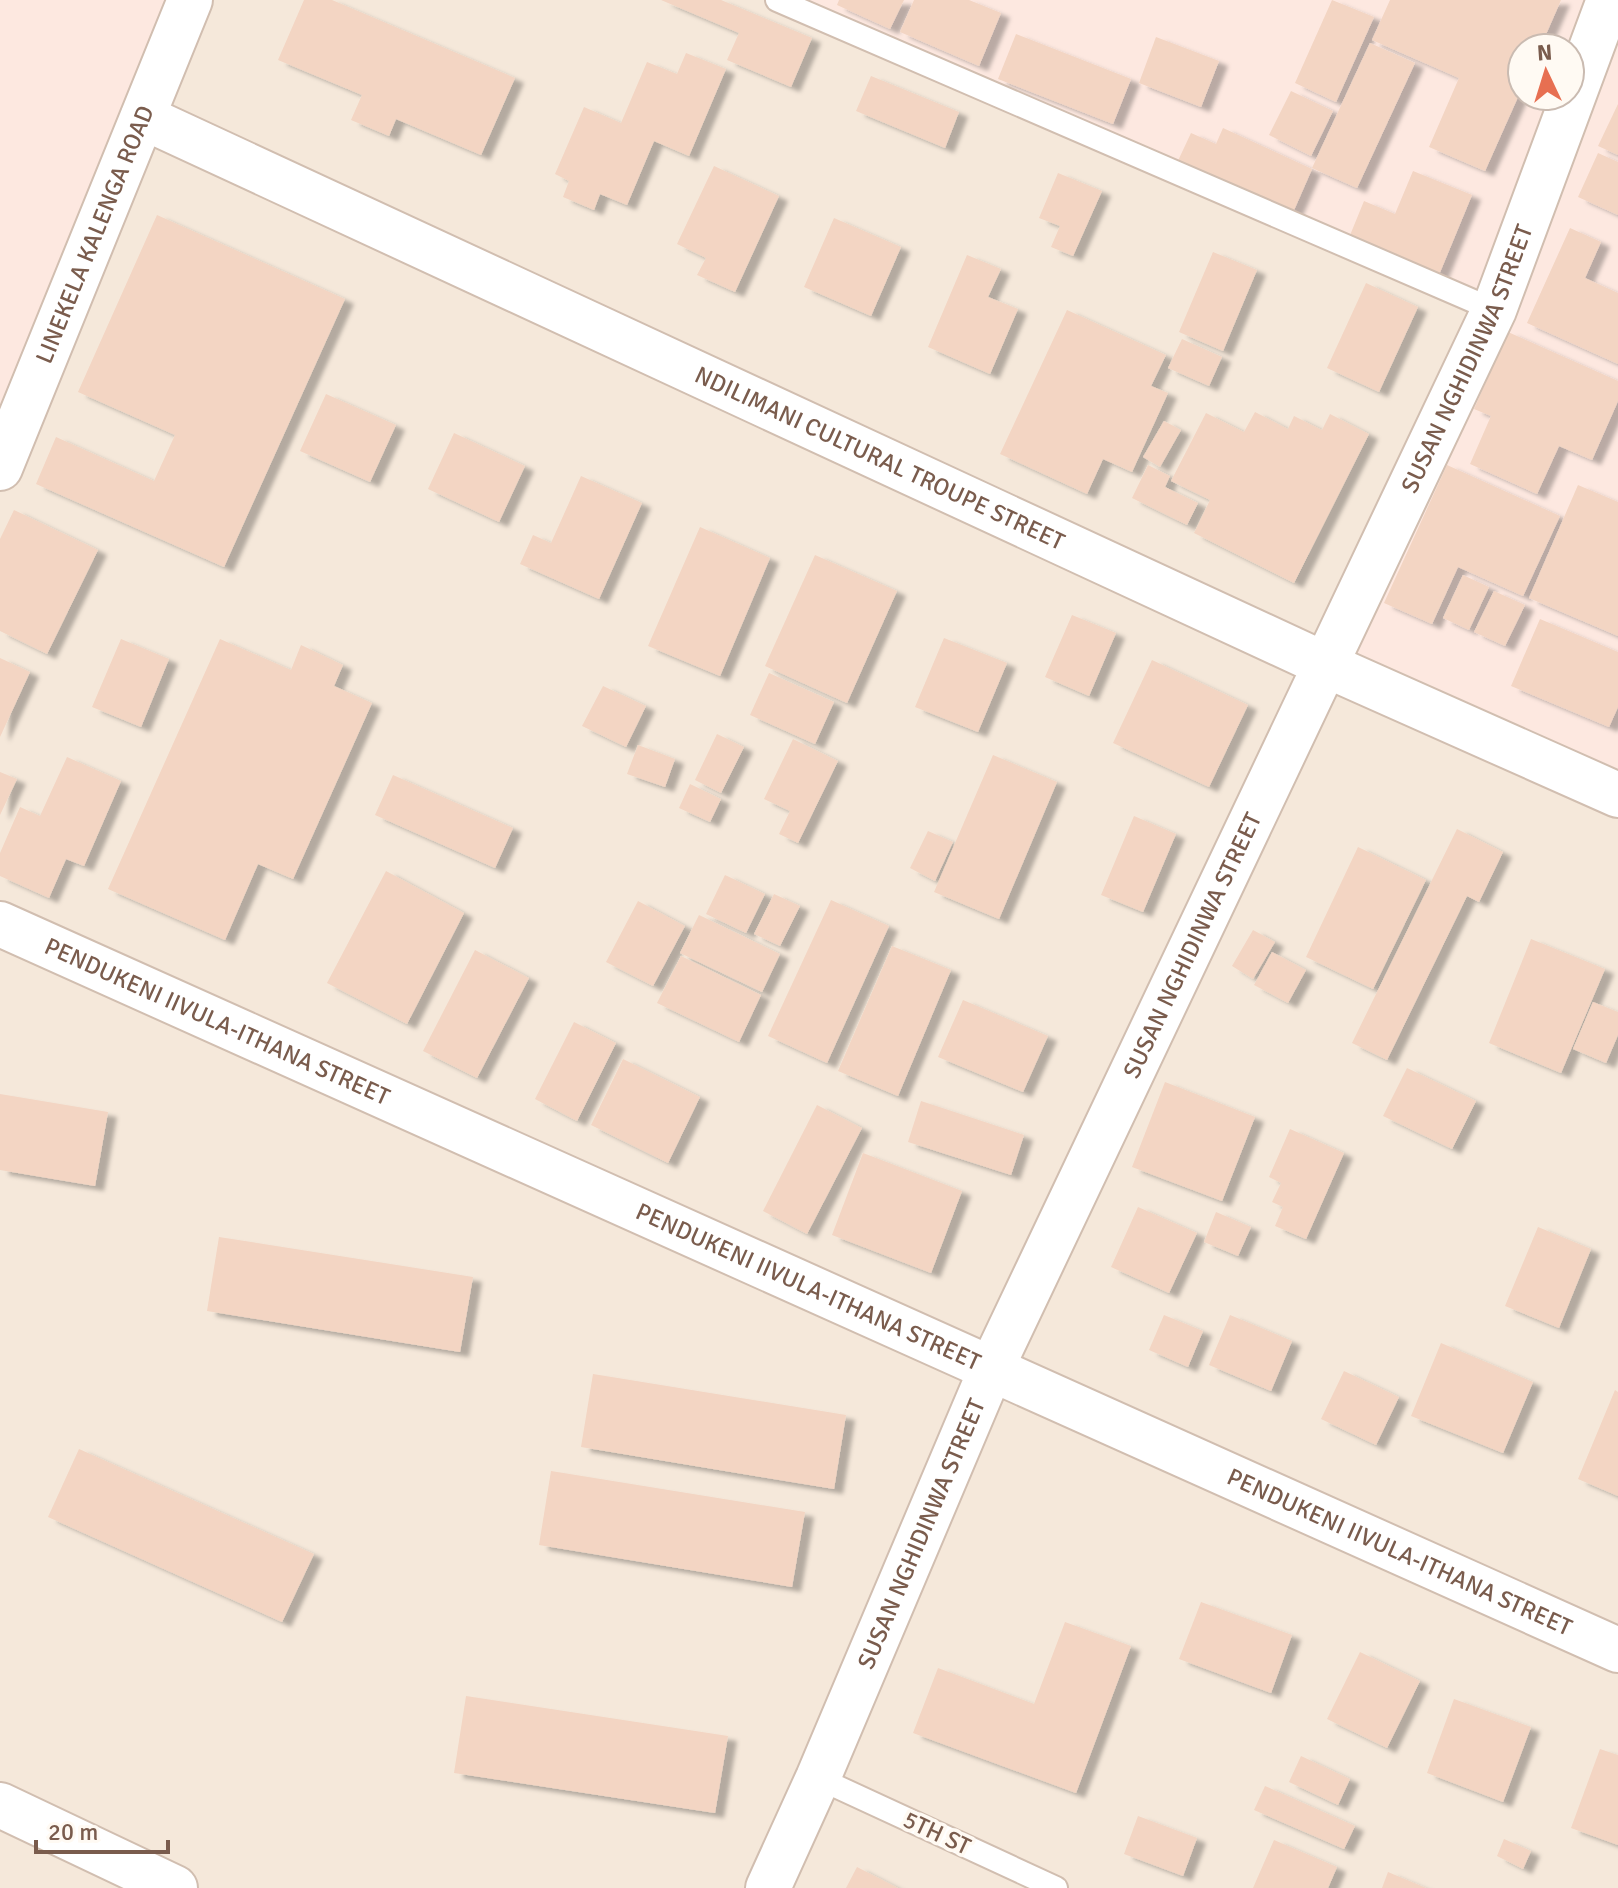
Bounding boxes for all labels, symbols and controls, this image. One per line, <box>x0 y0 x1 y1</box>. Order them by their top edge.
north arrow <box>1506 32 1586 112</box>
text: N <box>1536 39 1553 67</box>
street label: LINEKELA KALENGA ROAD <box>29 101 161 368</box>
street label: SUSAN NGHIDINWA STREET <box>1394 220 1539 498</box>
street label: NDILIMANI CULTURAL TROUPE STREET <box>690 360 1070 557</box>
street label: SUSAN NGHIDINWA STREET <box>1116 807 1268 1083</box>
street label: PENDUKENI IIVULA-ITHANA STREET <box>40 931 395 1112</box>
street label: PENDUKENI IIVULA-ITHANA STREET <box>631 1196 986 1377</box>
street label: SUSAN NGHIDINWA STREET <box>851 1394 992 1673</box>
street label: PENDUKENI IIVULA-ITHANA STREET <box>1222 1462 1577 1643</box>
scale bar <box>36 1804 168 1854</box>
street label: 5TH ST <box>899 1804 976 1862</box>
text: 20 m <box>48 1817 98 1847</box>

